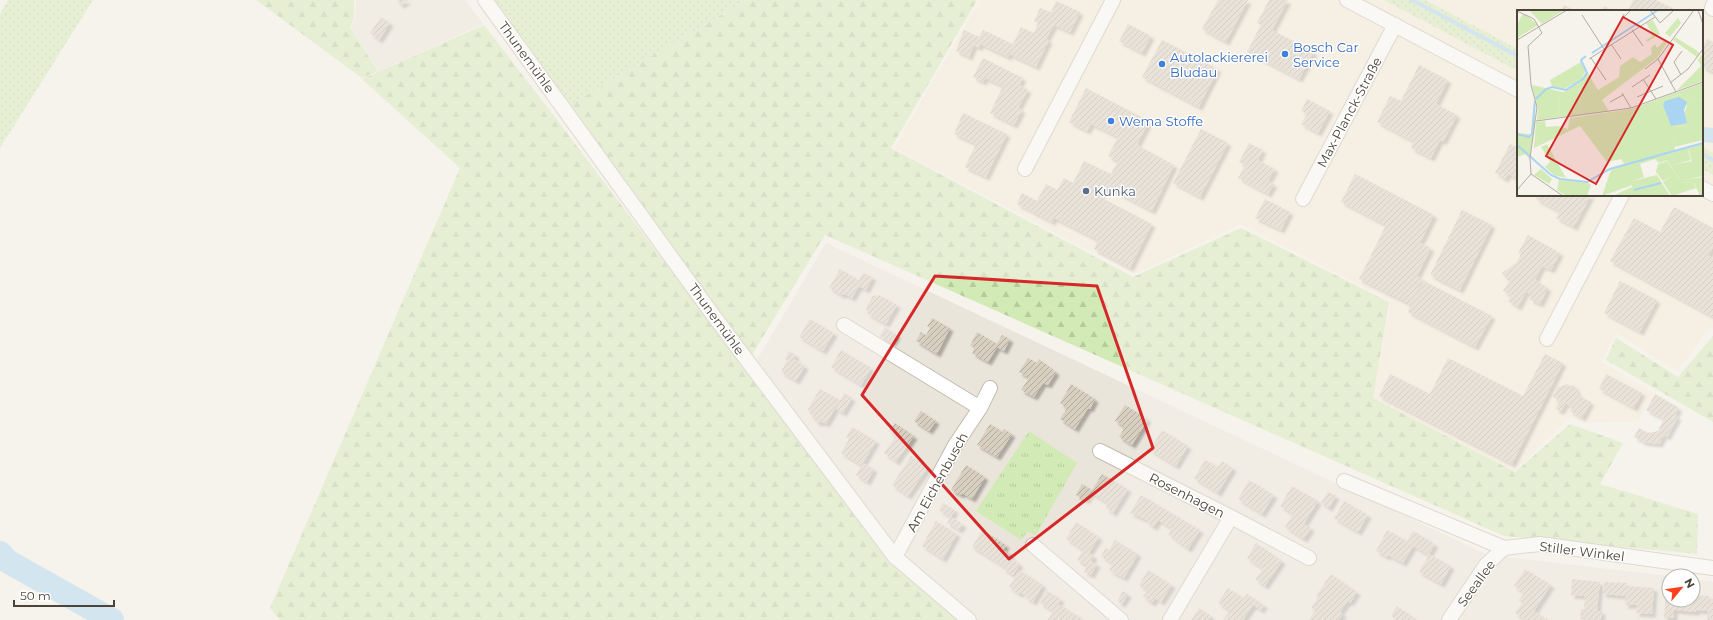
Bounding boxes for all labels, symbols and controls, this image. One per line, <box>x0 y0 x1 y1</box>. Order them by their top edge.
inset map <box>1517 10 1703 196</box>
street label: Thunemühle <box>496 18 558 96</box>
place label: Bosch Car Service <box>1293 39 1359 70</box>
place label: Autolackiererei Bludau <box>1170 49 1268 80</box>
marker: Bosch Car Service <box>1280 49 1290 59</box>
street label: Max-Planck-Straße <box>1313 54 1385 170</box>
marker: Autolackiererei Bludau <box>1157 59 1167 69</box>
place label: Wema Stoffe <box>1119 113 1203 129</box>
marker: Wema Stoffe <box>1106 116 1116 126</box>
place label: Kunka <box>1094 183 1136 199</box>
marker: Kunka <box>1081 186 1091 196</box>
street label: Thunemühle <box>686 280 748 358</box>
street label: Am Eichenbusch <box>903 429 971 535</box>
street label: Rosenhagen <box>1147 469 1227 521</box>
street label: Stiller Winkel <box>1539 538 1625 564</box>
street label: Seeallee <box>1454 556 1498 609</box>
north arrow <box>1661 568 1701 608</box>
text: N <box>1681 576 1698 590</box>
scale bar <box>14 582 114 608</box>
text: 50 m <box>20 588 51 603</box>

